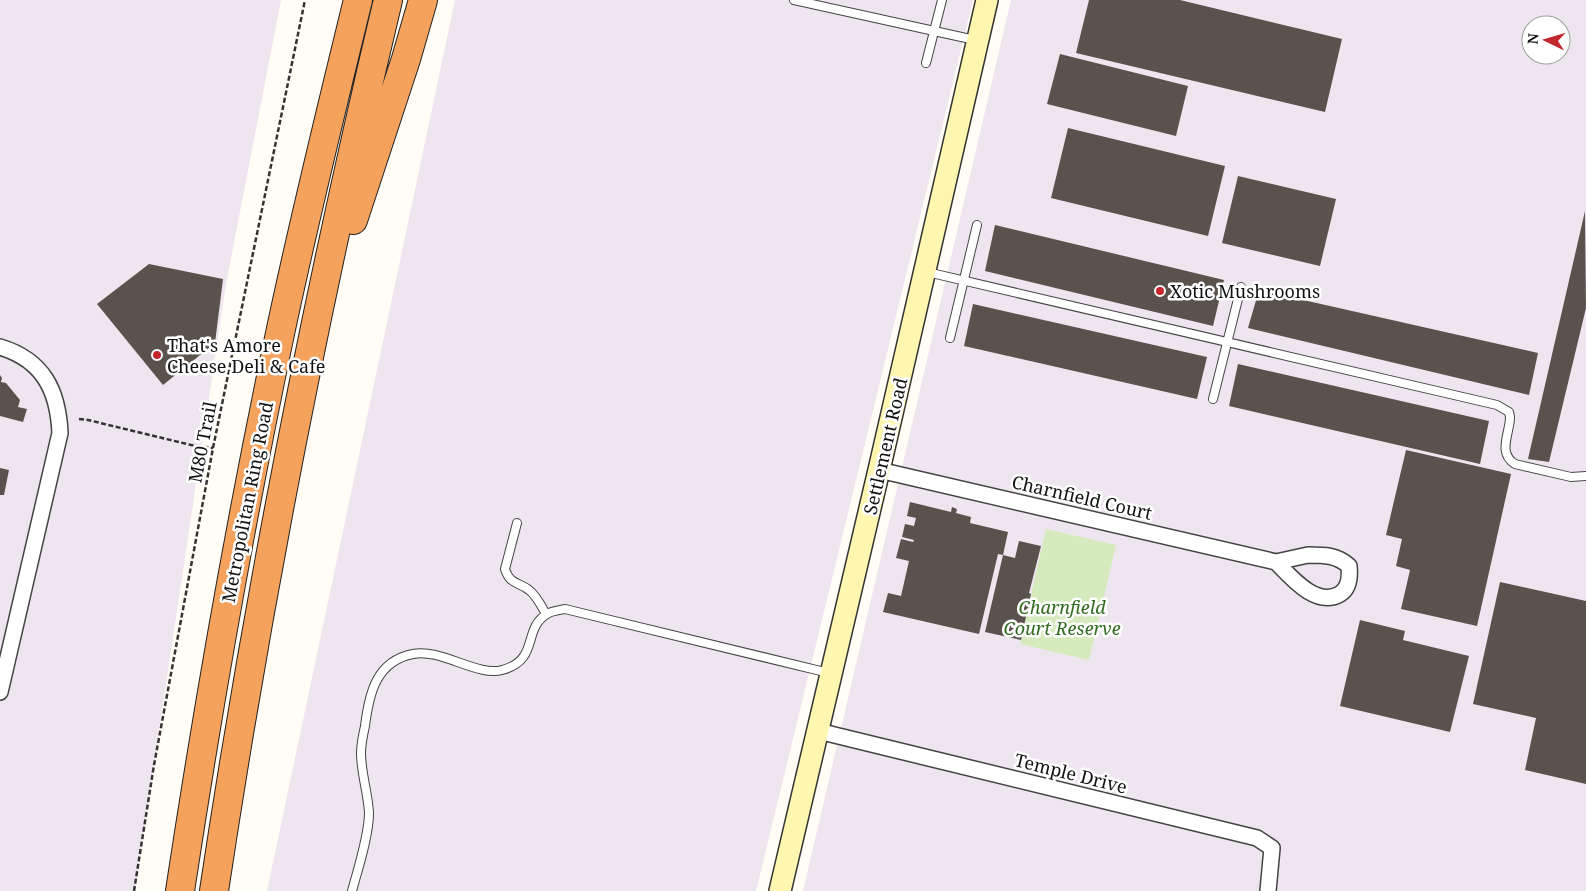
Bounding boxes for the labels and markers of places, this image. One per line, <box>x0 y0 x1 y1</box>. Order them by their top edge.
place label: Xotic Mushrooms <box>1170 279 1320 303</box>
marker: Xotic Mushrooms <box>1154 285 1166 297</box>
place label: That's Amore Cheese Deli & Cafe <box>167 333 325 378</box>
marker: That's Amore Cheese Deli & Cafe <box>151 349 163 361</box>

